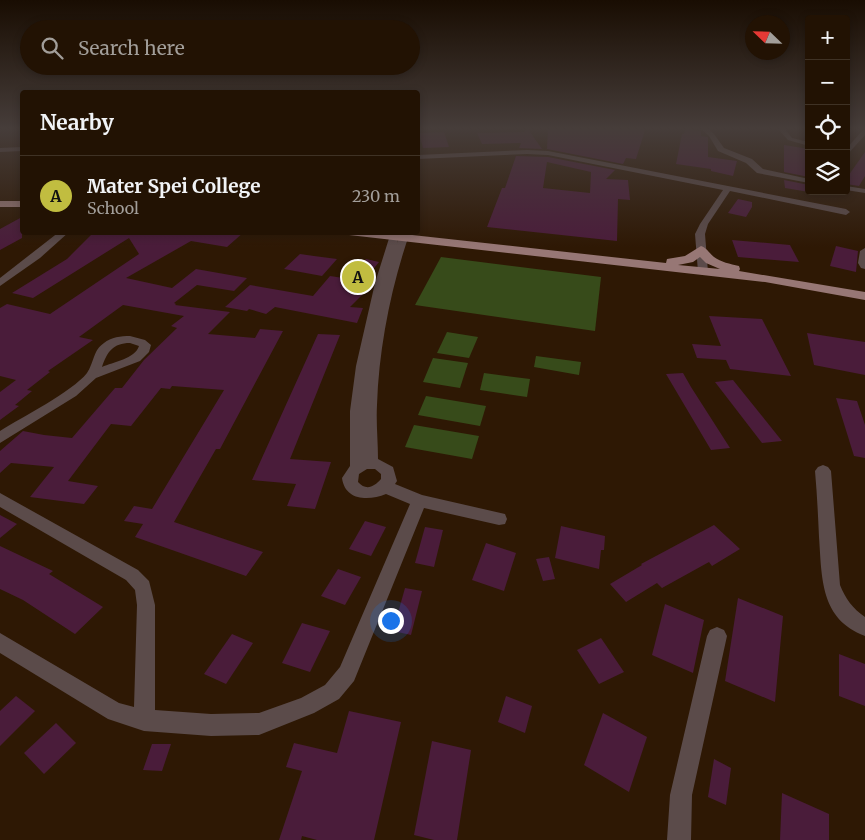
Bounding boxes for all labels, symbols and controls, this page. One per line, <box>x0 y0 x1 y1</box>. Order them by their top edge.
north arrow <box>745 15 790 60</box>
map controls <box>805 15 850 195</box>
button: + <box>805 15 850 60</box>
search box <box>20 20 420 75</box>
icon: search <box>38 34 66 62</box>
text: Search here <box>78 36 185 60</box>
button: − <box>805 60 850 105</box>
button: locate <box>805 105 850 150</box>
text: Nearby <box>40 109 114 136</box>
button: layers <box>805 150 850 195</box>
text: Mater Spei College <box>87 174 260 198</box>
text: A <box>50 186 62 206</box>
text: 230 m <box>352 186 400 206</box>
text: School <box>87 198 139 218</box>
pin: A <box>342 258 374 296</box>
your location <box>378 608 404 634</box>

